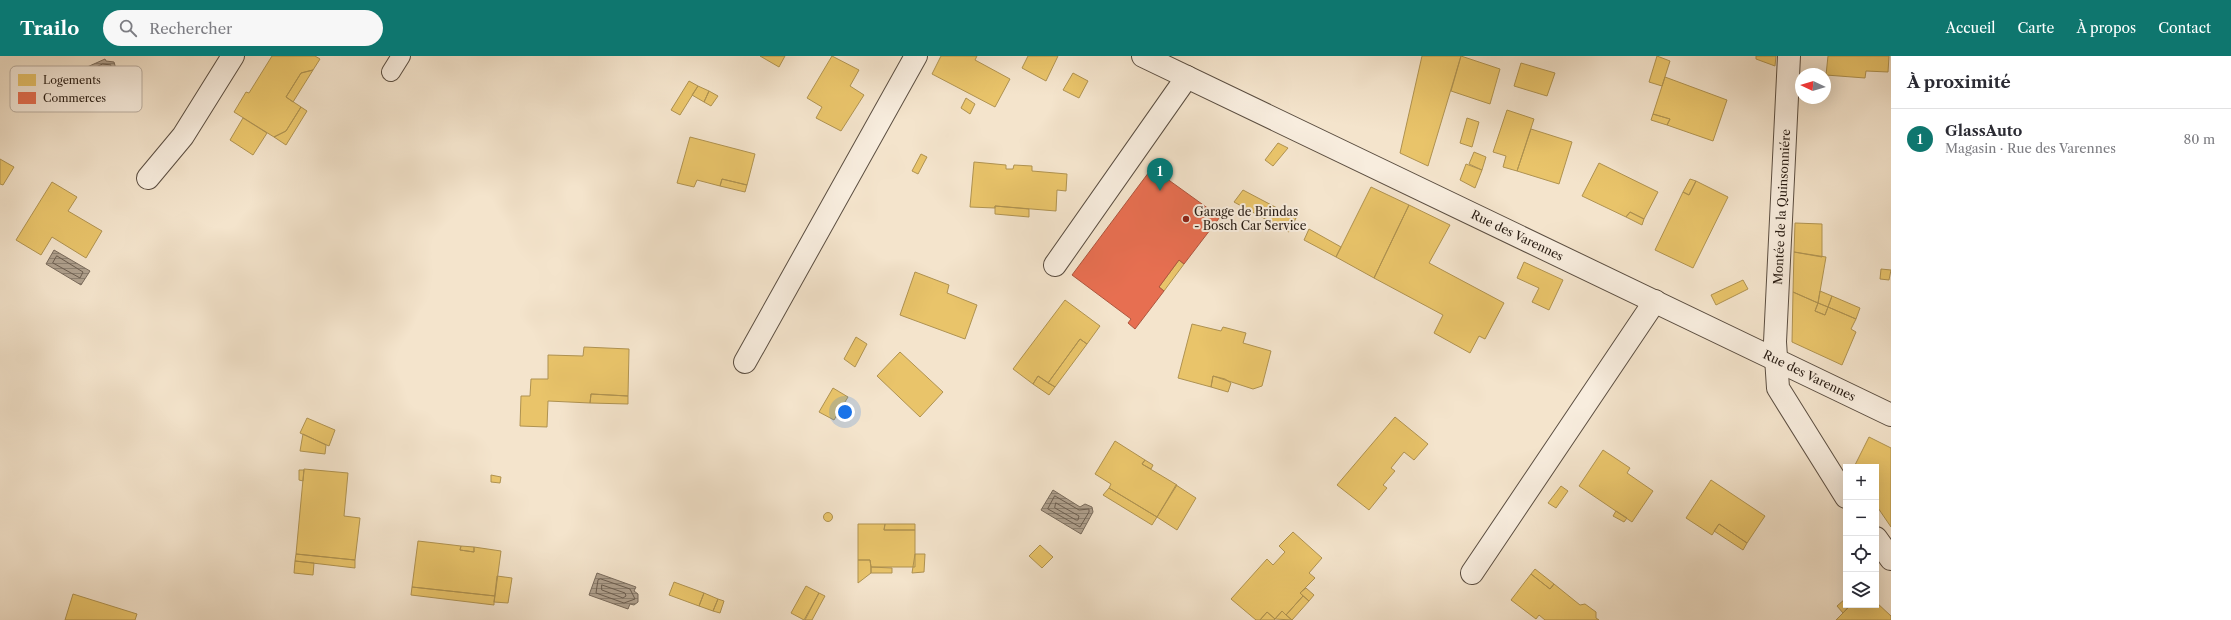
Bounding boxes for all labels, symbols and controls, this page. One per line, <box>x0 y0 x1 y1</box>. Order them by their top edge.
search box <box>103 10 383 46</box>
text: Trailo <box>20 17 79 40</box>
icon: search <box>117 17 139 39</box>
text: Rechercher <box>149 19 232 38</box>
text: Accueil <box>1946 19 1996 37</box>
text: Carte <box>2018 19 2054 37</box>
text: À propos <box>2076 19 2136 37</box>
text: Contact <box>2158 19 2211 37</box>
legend <box>10 66 142 112</box>
north arrow <box>1795 68 1831 104</box>
text: À proximité <box>1907 72 2011 92</box>
text: Logements <box>43 73 101 87</box>
text: Commerces <box>43 91 106 105</box>
text: GlassAuto <box>1945 121 2022 140</box>
street label: Montée de la Quinsonniére <box>1770 128 1793 285</box>
text: 1 <box>1917 131 1923 147</box>
text: 80 m <box>2183 131 2215 147</box>
text: Magasin · Rue des Varennes <box>1945 140 2116 156</box>
pin: 1 <box>1147 158 1173 191</box>
place label: Garage de Brindas - Bosch Car Service <box>1194 204 1307 233</box>
street label: Rue des Varennes <box>1469 207 1566 264</box>
marker: Garage de Brindas - Bosch Car Service <box>1181 214 1191 224</box>
street label: Rue des Varennes <box>1761 347 1858 404</box>
your location <box>835 402 855 422</box>
map controls <box>1843 464 1879 608</box>
button: + <box>1843 464 1879 500</box>
button: − <box>1843 500 1879 536</box>
button: locate <box>1843 536 1879 572</box>
button: layers <box>1843 572 1879 608</box>

